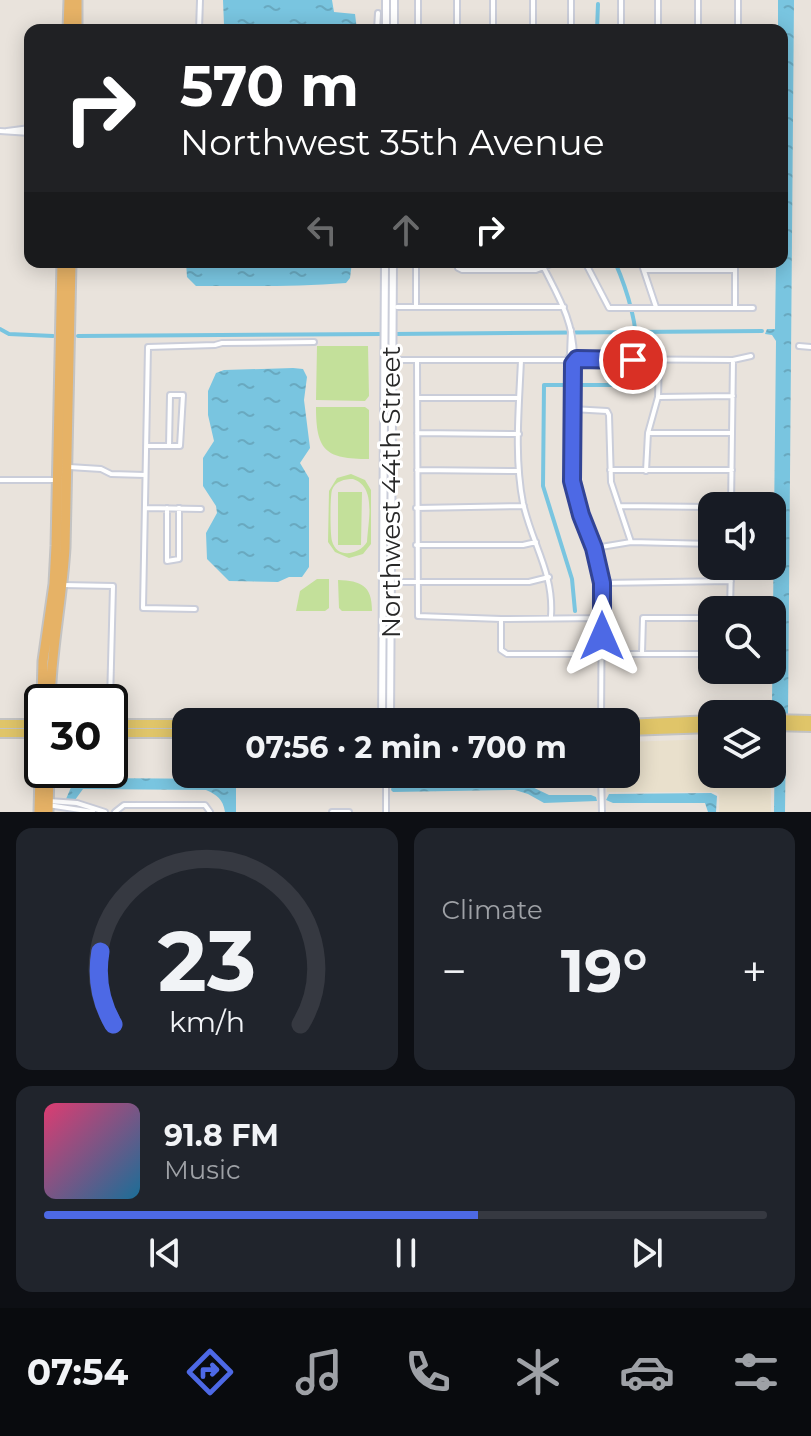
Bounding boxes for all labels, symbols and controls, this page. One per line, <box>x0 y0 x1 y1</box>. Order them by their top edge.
text: 570 m <box>180 52 359 120</box>
icon: right <box>48 56 152 160</box>
text: Northwest 35th Avenue <box>180 120 604 164</box>
icon: left <box>300 208 344 252</box>
icon: ahead <box>384 208 428 252</box>
icon: right <box>468 208 512 252</box>
pin <box>599 326 667 394</box>
icon: arrive <box>611 338 655 382</box>
street label: Northwest 44th Street <box>375 346 407 638</box>
map controls <box>698 492 786 788</box>
button: sound <box>698 492 786 580</box>
position arrow <box>560 594 644 678</box>
button: search <box>698 596 786 684</box>
speed limit sign: 30 <box>24 684 128 788</box>
button: layers <box>698 700 786 788</box>
text: 07:56 · 2 min · 700 m <box>245 729 567 766</box>
text: Climate <box>442 894 543 926</box>
text: 23 <box>158 910 256 1012</box>
text: 19° <box>561 934 648 1007</box>
text: − <box>442 944 467 998</box>
text: + <box>742 944 767 998</box>
text: km/h <box>169 1004 245 1039</box>
text: 91.8 FM <box>164 1117 279 1154</box>
text: Music <box>164 1154 241 1186</box>
icon: previous <box>143 1231 187 1275</box>
icon: pause <box>384 1231 428 1275</box>
icon: next <box>625 1231 669 1275</box>
icon: directions <box>182 1344 238 1400</box>
icon: music <box>291 1344 347 1400</box>
icon: phone <box>400 1344 456 1400</box>
icon: climate <box>510 1344 566 1400</box>
icon: car <box>619 1344 675 1400</box>
icon: filters <box>728 1344 784 1400</box>
text: 07:54 <box>27 1350 128 1394</box>

